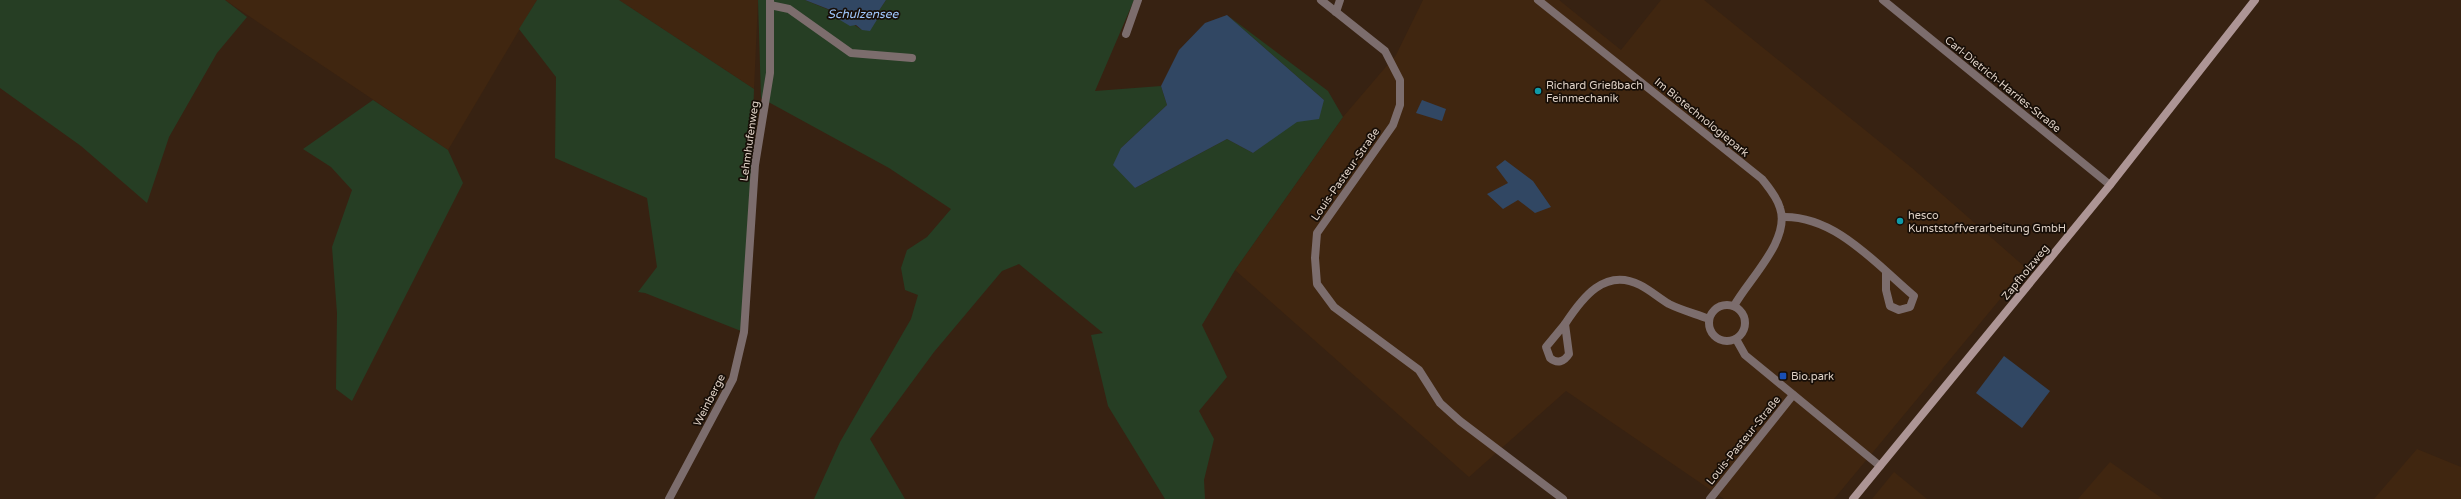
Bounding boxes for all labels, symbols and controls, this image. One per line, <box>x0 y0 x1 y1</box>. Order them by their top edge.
water label: Schulzensee <box>828 7 900 21</box>
street label: Carl-Dietrich-Harries-Straße <box>1942 34 2063 135</box>
street label: Im Biotechnologiepark <box>1652 75 1752 160</box>
place label: Richard Grießbach Feinmechanik <box>1546 79 1643 105</box>
marker: Richard Grießbach Feinmechanik <box>1533 86 1543 96</box>
street label: Lehmhufenweg <box>737 100 762 182</box>
street label: Louis-Pasteur-Straße <box>1308 125 1382 223</box>
place label: hesco Kunststoffverarbeitung GmbH <box>1908 209 2066 235</box>
marker: hesco Kunststoffverarbeitung GmbH <box>1895 216 1905 226</box>
street label: Zapfholzweg <box>1999 242 2052 303</box>
place label: Bio.park <box>1791 370 1834 383</box>
marker: Bio.park <box>1778 371 1788 381</box>
street label: Weinberge <box>691 372 728 428</box>
street label: Louis-Pasteur-Straße <box>1704 393 1783 487</box>

